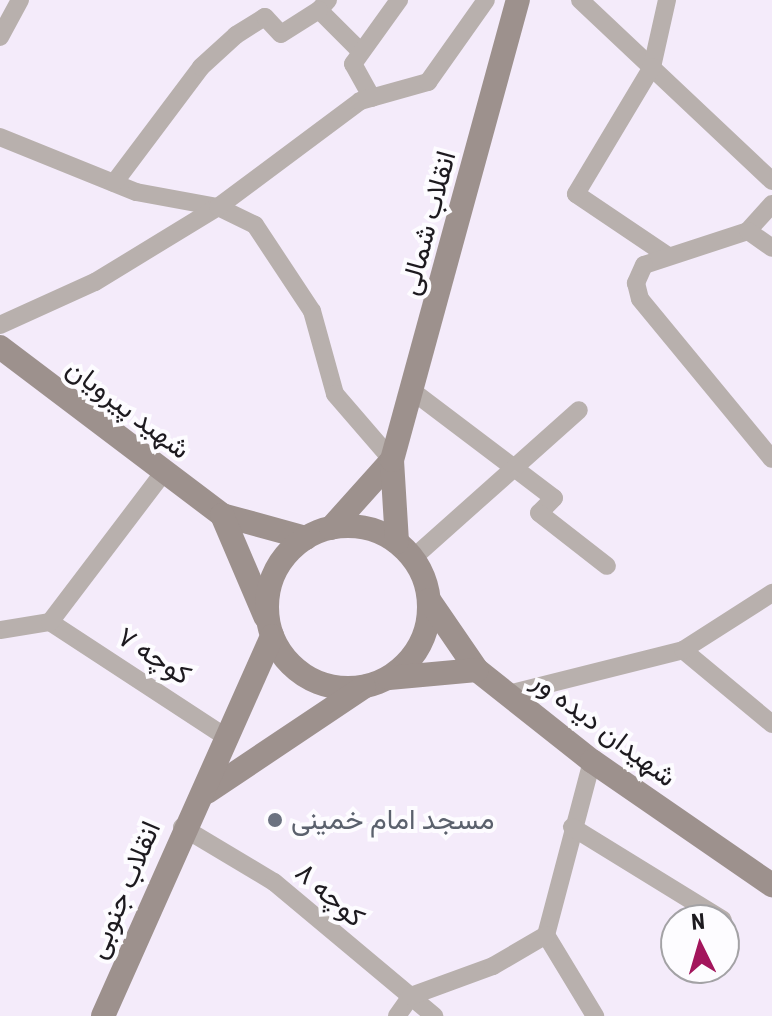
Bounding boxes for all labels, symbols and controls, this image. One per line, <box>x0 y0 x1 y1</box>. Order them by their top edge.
street label: انقلاب شمالی <box>393 147 463 299</box>
street label: شهید پیرویان <box>60 352 196 466</box>
street label: کوچه ۷ <box>111 620 197 692</box>
street label: شهیدان دیده ور <box>525 664 683 794</box>
place label: مسجد امام خمینی <box>291 803 494 837</box>
marker: مسجد امام خمینی <box>266 811 284 829</box>
street label: انقلاب جنوبی <box>80 816 168 964</box>
street label: کوچه ۸ <box>288 856 372 934</box>
north arrow <box>660 904 740 984</box>
text: N <box>690 909 706 935</box>

